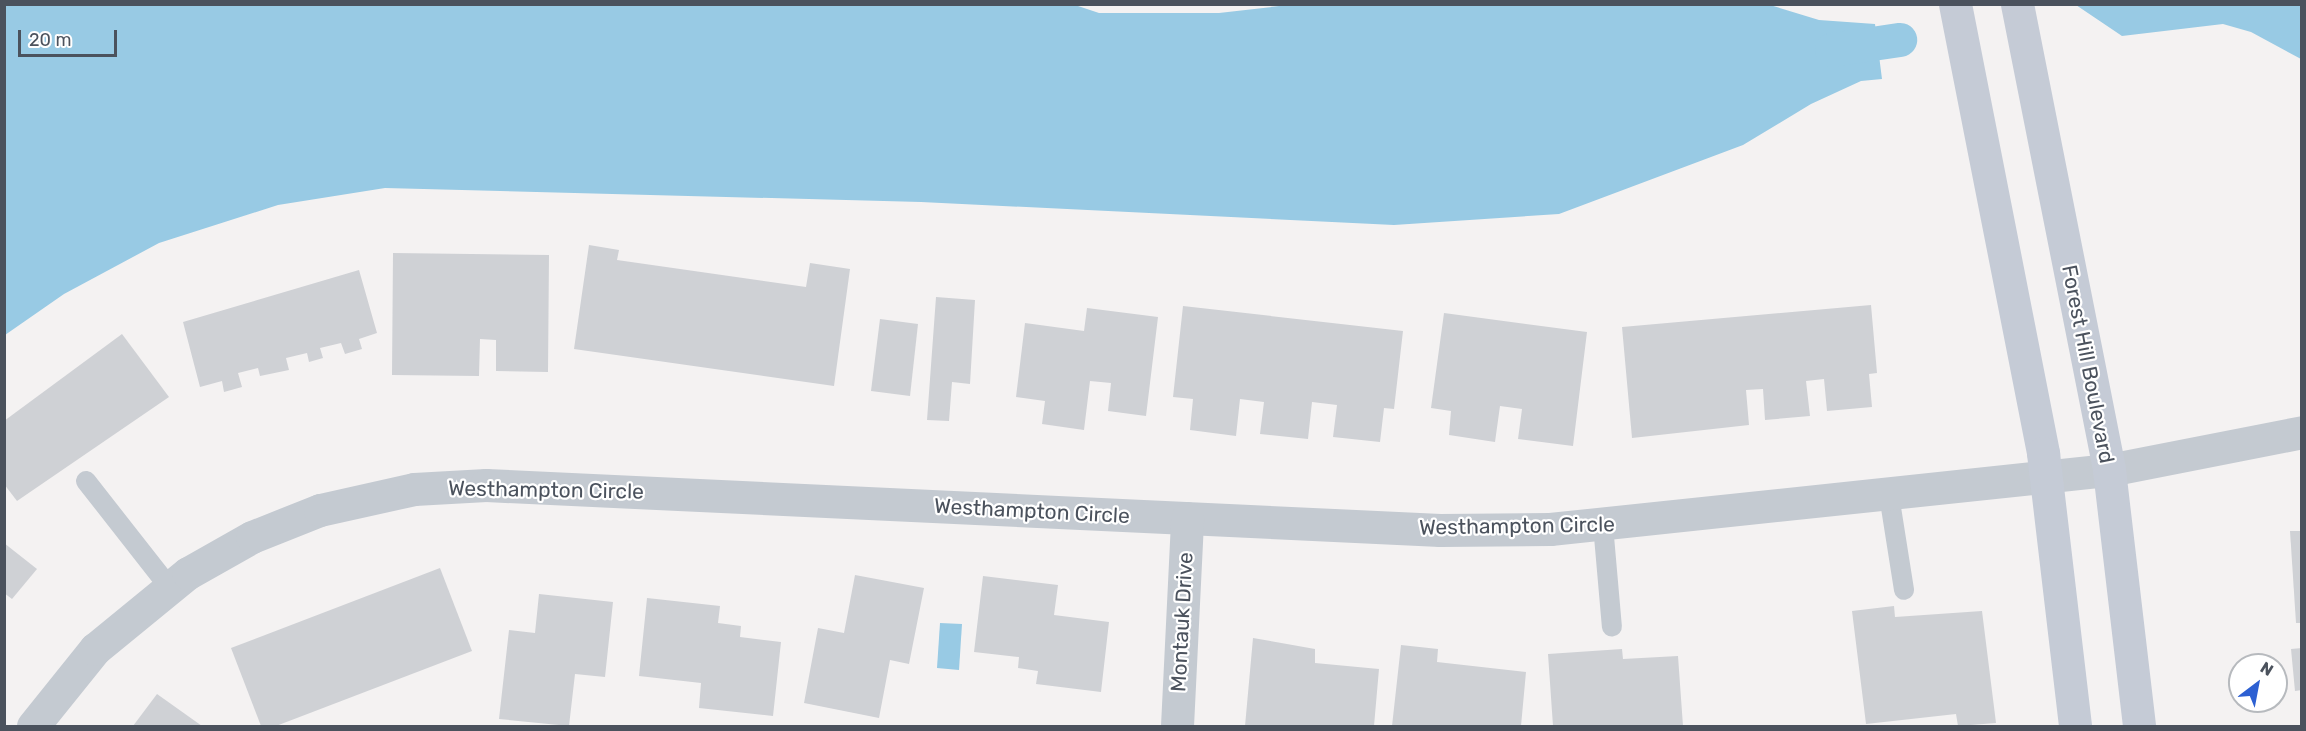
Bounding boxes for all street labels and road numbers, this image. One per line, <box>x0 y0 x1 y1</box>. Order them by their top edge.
street label: Forest Hill Boulevard <box>2056 263 2120 465</box>
street label: Westhampton Circle <box>448 476 644 504</box>
street label: Westhampton Circle <box>934 493 1130 529</box>
street label: Westhampton Circle <box>1419 512 1615 540</box>
street label: Montauk Drive <box>1166 551 1198 693</box>

